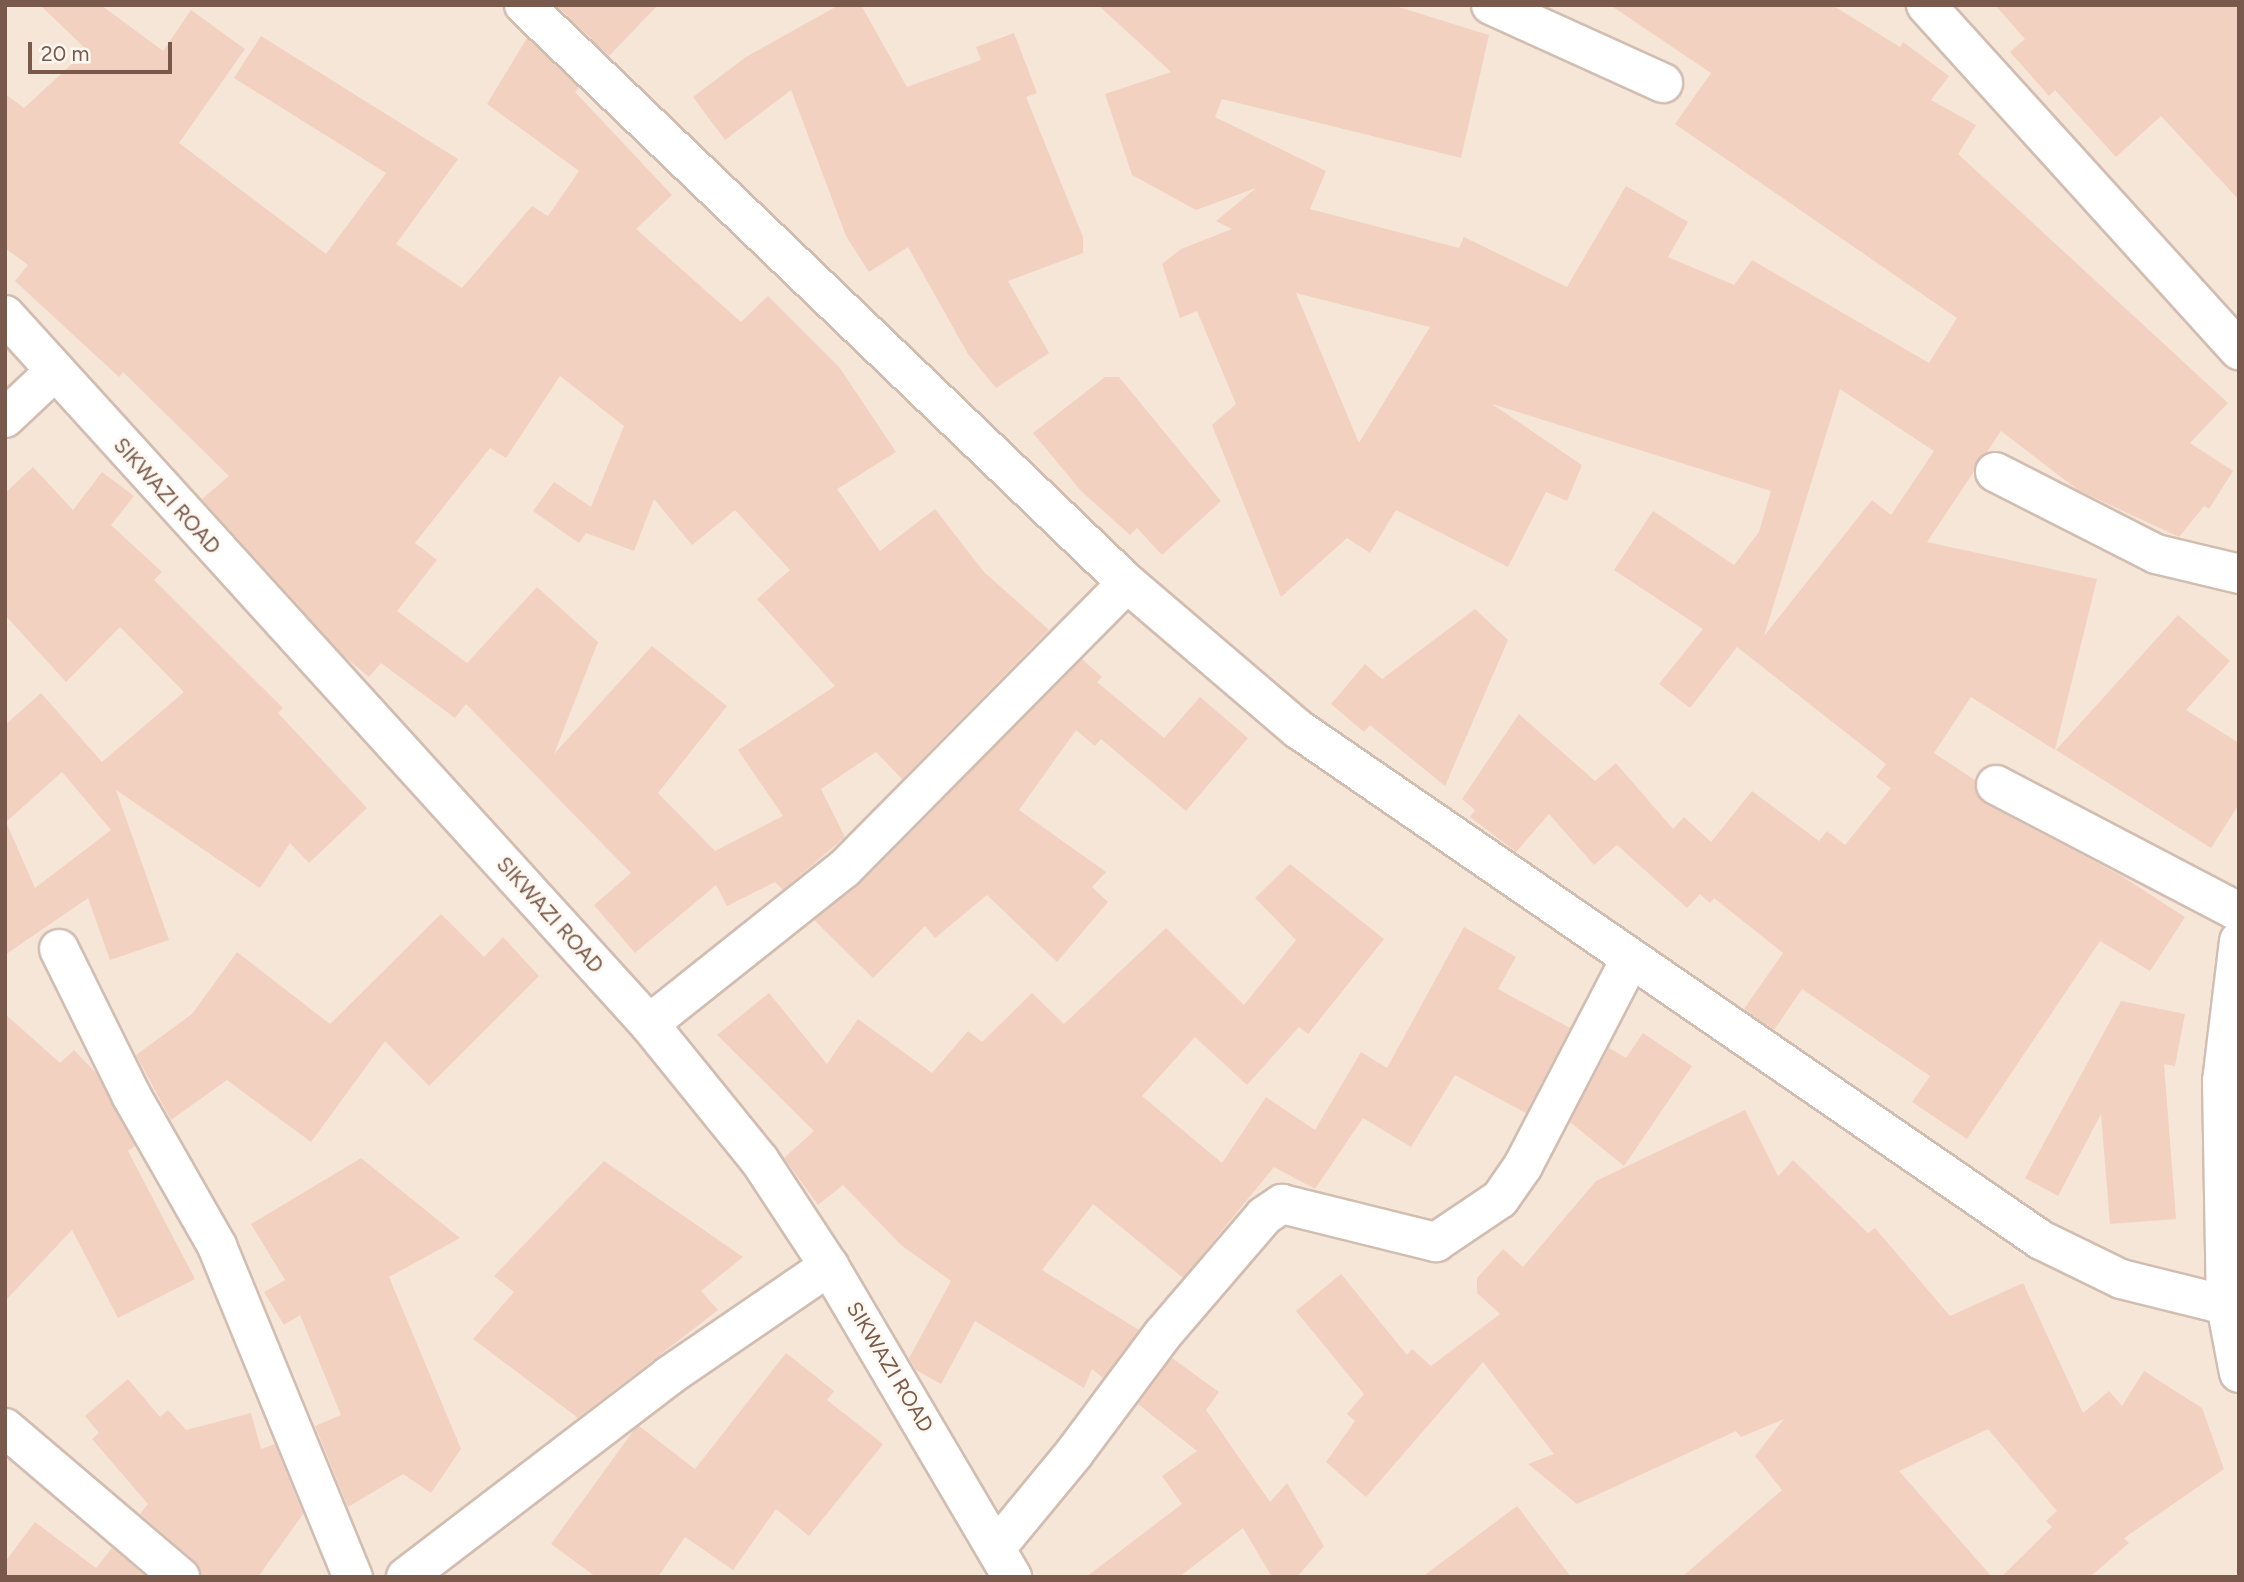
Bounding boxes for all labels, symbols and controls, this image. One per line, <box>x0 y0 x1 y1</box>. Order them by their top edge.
scale bar <box>32 28 175 72</box>
text: 20 m <box>41 41 89 66</box>
street label: SIKWAZI ROAD <box>108 433 226 559</box>
street label: SIKWAZI ROAD <box>491 852 609 978</box>
street label: SIKWAZI ROAD <box>841 1297 939 1437</box>

